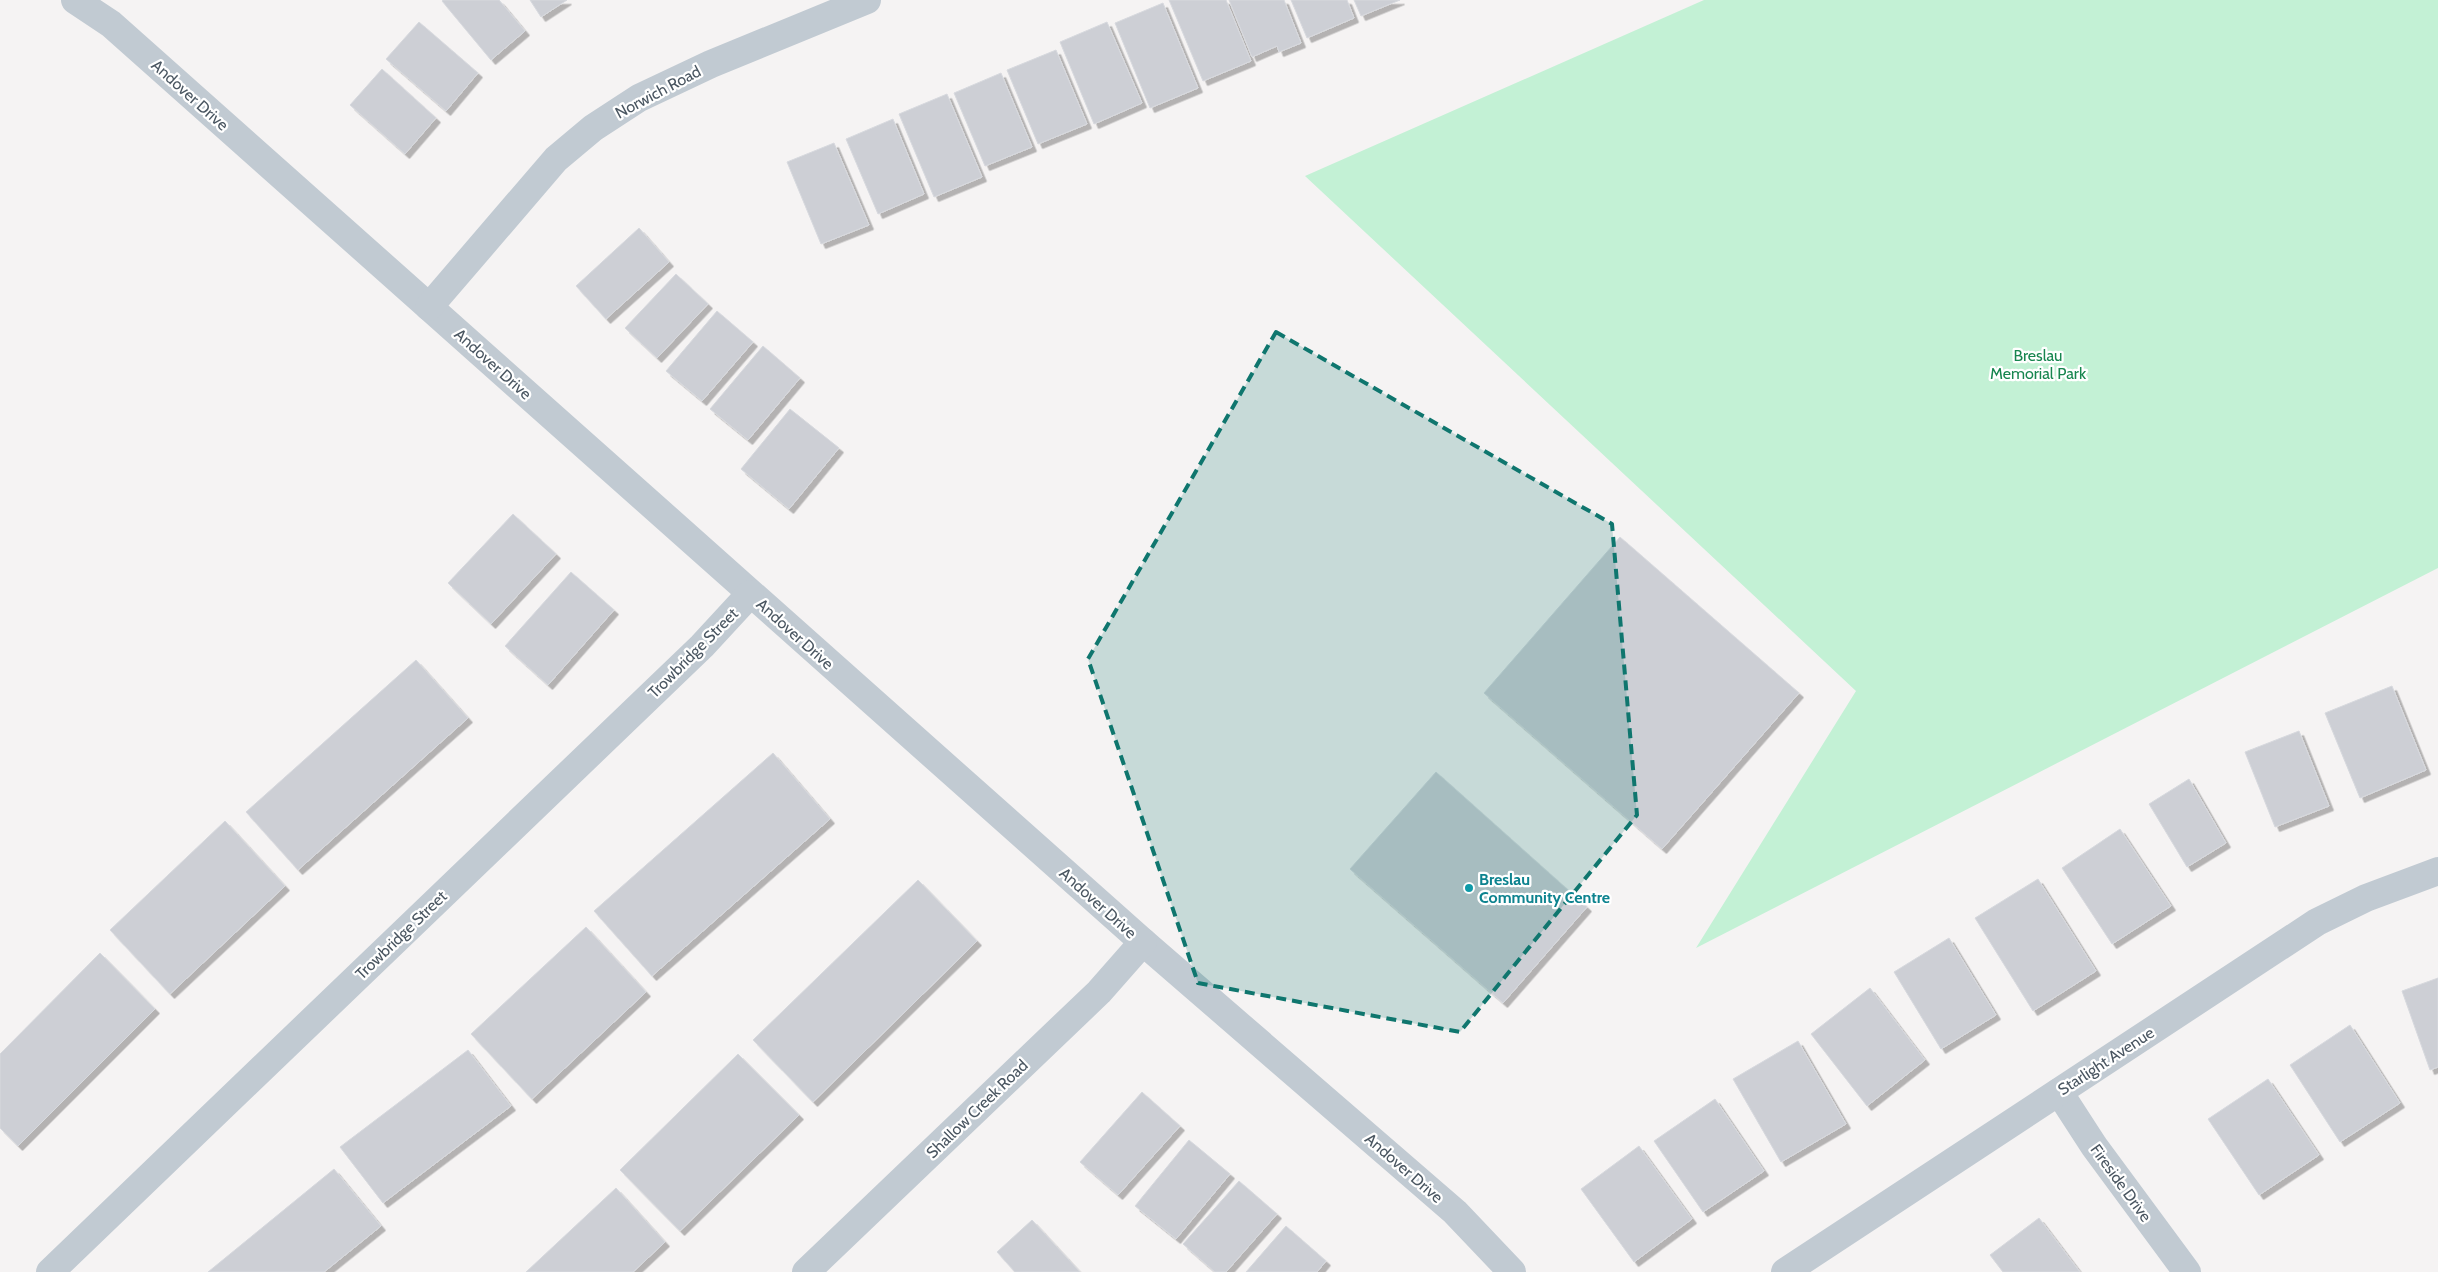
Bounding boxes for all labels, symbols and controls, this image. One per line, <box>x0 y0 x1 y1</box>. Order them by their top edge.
street label: Andover Drive <box>148 56 232 134</box>
street label: Norwich Road <box>612 62 704 122</box>
street label: Andover Drive <box>451 325 535 403</box>
park label: Breslau Memorial Park <box>1990 346 2087 383</box>
street label: Andover Drive <box>753 595 837 673</box>
street label: Trowbridge Street <box>644 604 742 702</box>
street label: Andover Drive <box>1056 864 1140 942</box>
place label: Breslau Community Centre <box>1479 870 1610 907</box>
marker: Breslau Community Centre <box>1463 882 1475 894</box>
street label: Trowbridge Street <box>351 886 451 983</box>
street label: Starlight Avenue <box>2054 1023 2158 1099</box>
street label: Shallow Creek Road <box>922 1056 1032 1162</box>
street label: Andover Drive <box>1361 1129 1447 1207</box>
street label: Fireside Drive <box>2086 1140 2156 1226</box>

